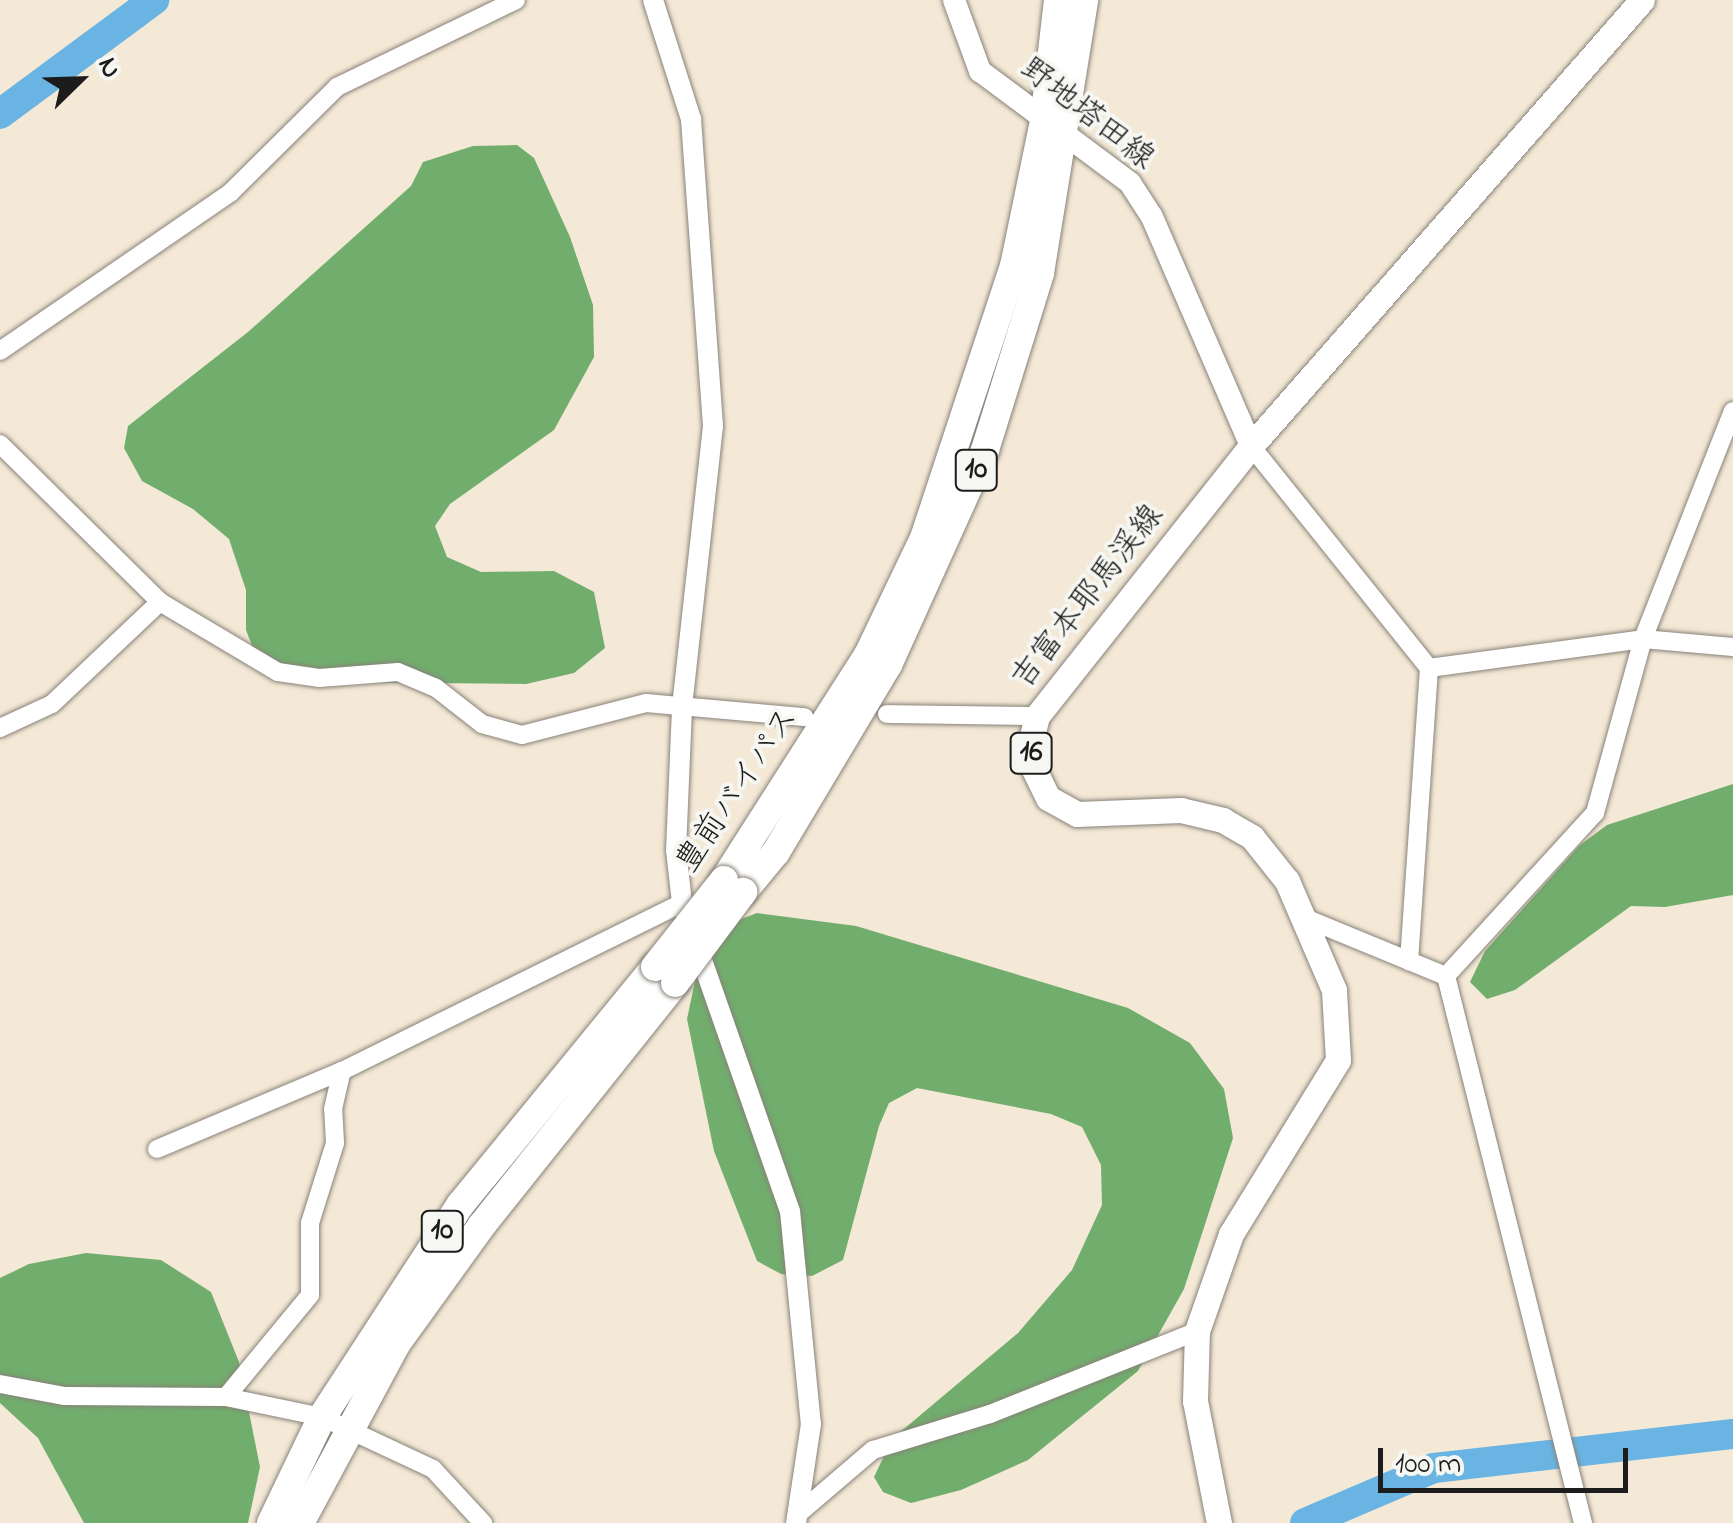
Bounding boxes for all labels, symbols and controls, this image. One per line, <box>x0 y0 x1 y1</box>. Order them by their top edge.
north arrow <box>30 30 130 130</box>
text: N <box>86 51 131 85</box>
street label: 野地塔田線 <box>1011 51 1161 179</box>
road number: 10 <box>954 445 998 495</box>
street label: 吉富本耶馬渓線 <box>1005 498 1173 698</box>
street label: 豊前バイパス <box>669 701 809 881</box>
road number: 16 <box>1008 728 1054 778</box>
road number: 10 <box>420 1206 464 1256</box>
scale bar <box>1383 1428 1633 1490</box>
text: 100 m <box>1395 1443 1461 1487</box>

